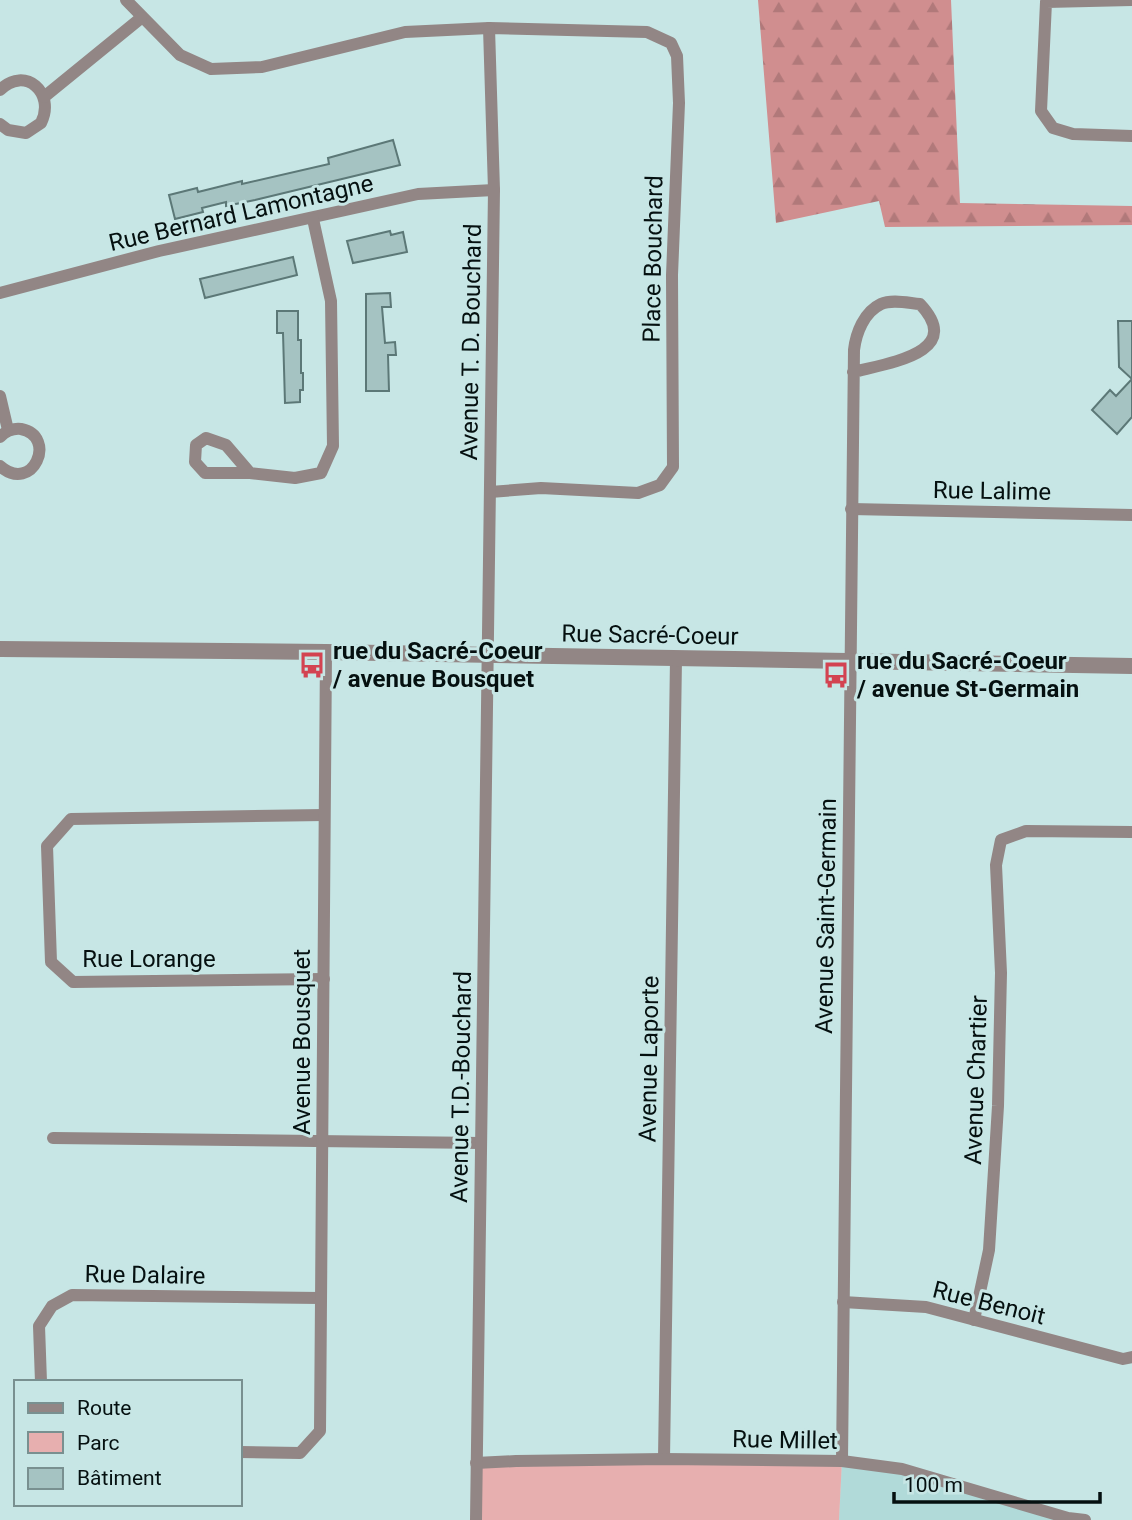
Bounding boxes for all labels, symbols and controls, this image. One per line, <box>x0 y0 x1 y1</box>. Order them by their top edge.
street label: Rue Bernard Lamontagne <box>106 169 376 257</box>
street label: Place Bouchard <box>638 175 668 343</box>
street label: Avenue T. D. Bouchard <box>455 223 487 461</box>
street label: Rue Lalime <box>933 476 1051 506</box>
street label: Rue Sacré-Coeur <box>561 619 739 651</box>
place label: rue du Sacré-Coeur / avenue Bousquet <box>332 637 543 693</box>
place label: rue du Sacré-Coeur / avenue St-Germain <box>856 647 1079 703</box>
bus stop icon: rue du Sacré-Coeur / avenue Bousquet <box>297 650 327 680</box>
bus stop icon: rue du Sacré-Coeur / avenue St-Germain <box>821 660 851 690</box>
street label: Avenue Saint-Germain <box>810 798 842 1034</box>
street label: Rue Lorange <box>82 945 216 973</box>
street label: Avenue Bousquet <box>288 949 316 1135</box>
street label: Avenue T.D.-Bouchard <box>445 971 477 1203</box>
street label: Avenue Laporte <box>634 975 664 1143</box>
street label: Avenue Chartier <box>959 995 993 1165</box>
street label: Rue Dalaire <box>84 1260 206 1290</box>
street label: Rue Benoit <box>930 1276 1048 1331</box>
legend <box>14 1380 242 1506</box>
text: Route <box>77 1396 132 1420</box>
street label: Rue Millet <box>732 1425 838 1455</box>
text: Parc <box>77 1431 119 1455</box>
scale bar <box>894 1460 1100 1504</box>
text: Bâtiment <box>77 1466 162 1490</box>
text: 100 m <box>904 1473 963 1497</box>

